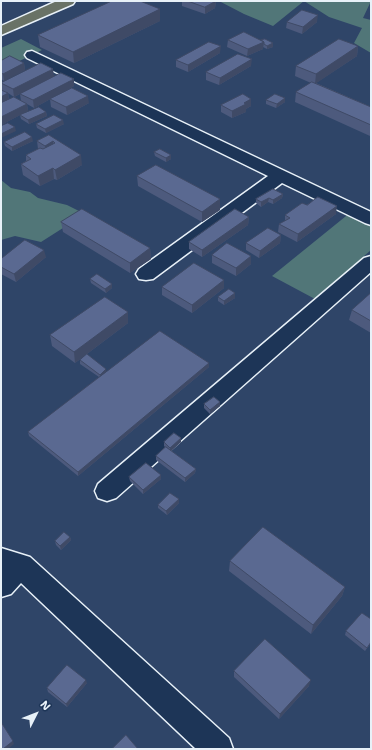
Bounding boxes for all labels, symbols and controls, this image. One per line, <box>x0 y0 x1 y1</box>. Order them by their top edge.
north arrow <box>16 694 56 734</box>
text: N <box>37 697 54 714</box>

